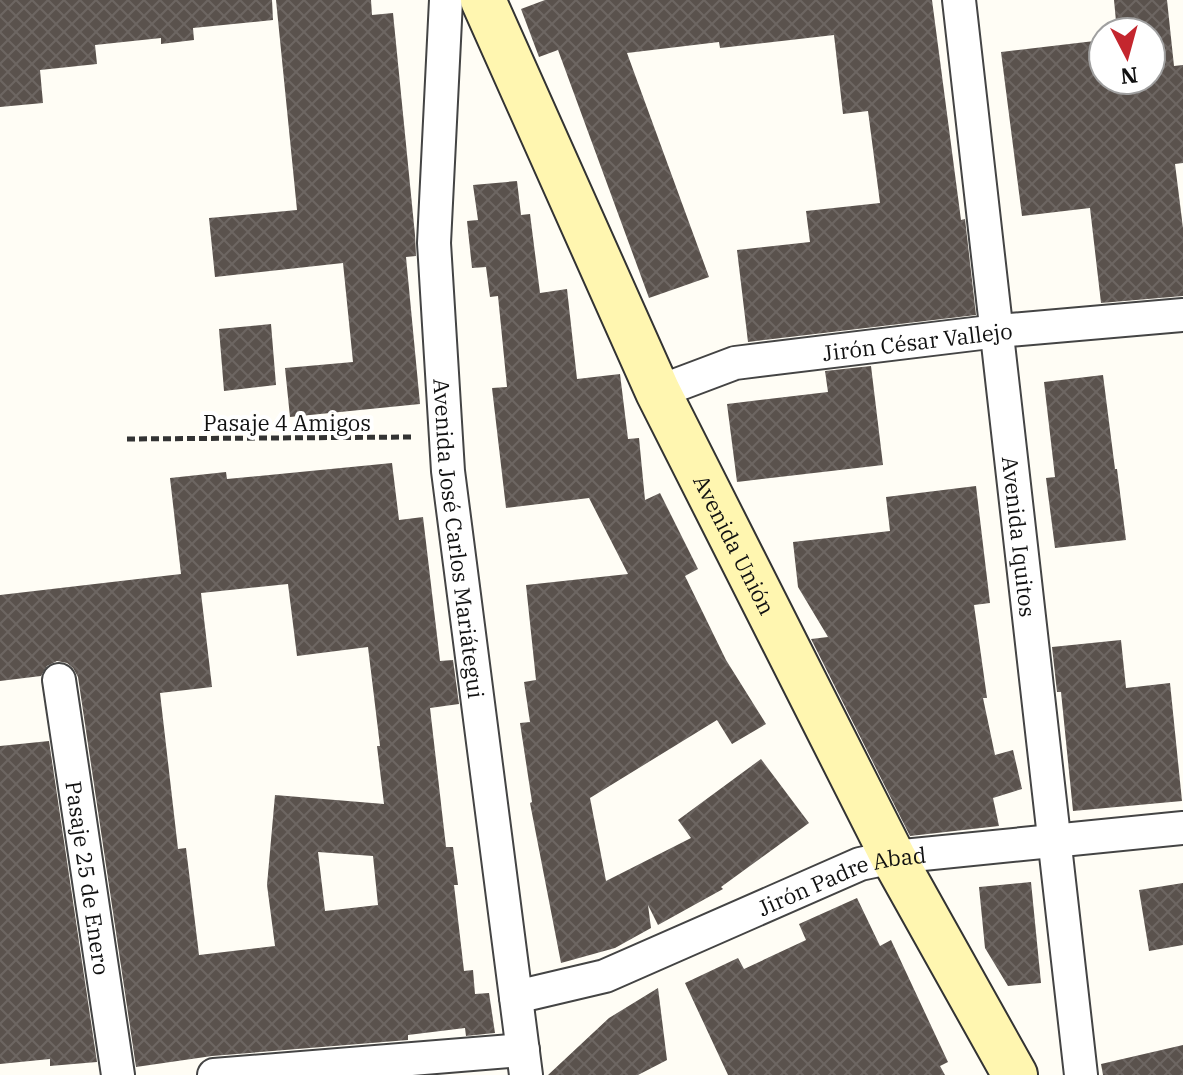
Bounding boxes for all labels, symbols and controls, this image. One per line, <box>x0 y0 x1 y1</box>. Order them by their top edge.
north arrow <box>1087 16 1167 96</box>
text: N <box>1119 61 1139 92</box>
street label: Jirón César Vallejo <box>821 315 1014 367</box>
street label: Avenida José Carlos Mariátegui <box>428 378 492 700</box>
street label: Pasaje 4 Amigos <box>203 408 371 437</box>
street label: Avenida Iquitos <box>996 455 1043 619</box>
street label: Avenida Unión <box>688 470 782 619</box>
street label: Pasaje 25 de Enero <box>60 779 117 977</box>
street label: Jirón Padre Abad <box>753 839 927 922</box>

